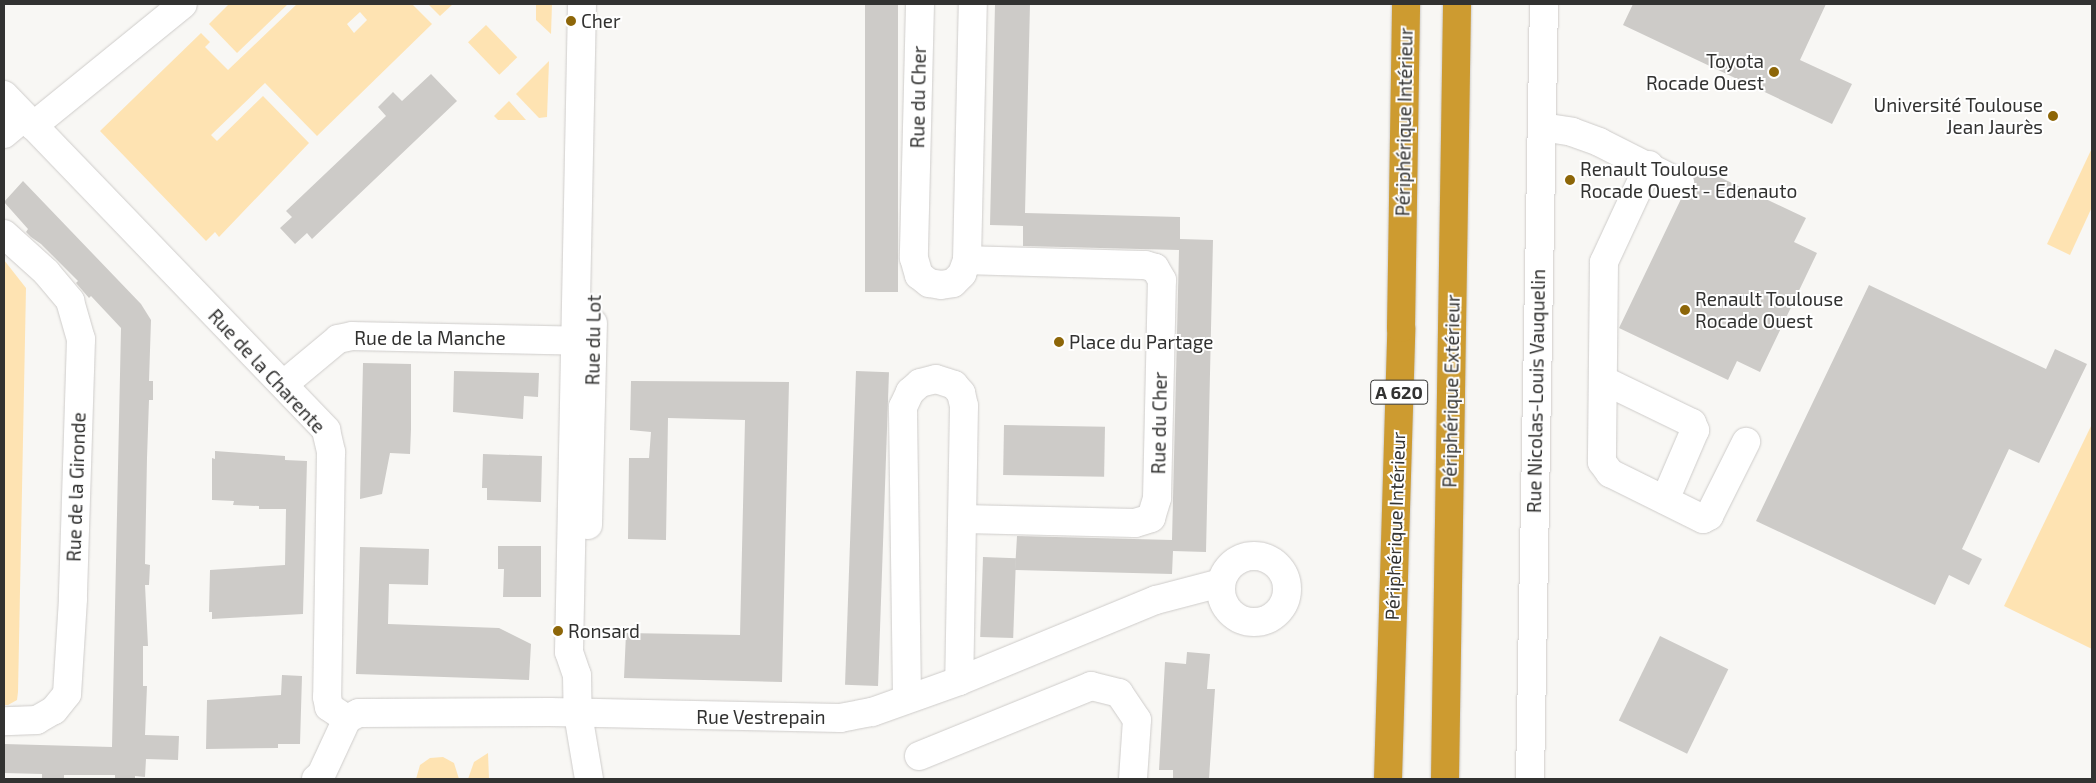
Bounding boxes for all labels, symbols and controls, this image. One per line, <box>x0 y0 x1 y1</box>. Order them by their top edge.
place label: Cher <box>581 10 621 32</box>
marker: Cher <box>565 15 577 27</box>
street label: Périphérique Intérieur <box>1391 27 1417 217</box>
street label: Rue du Cher <box>906 45 930 149</box>
place label: Toyota Rocade Ouest <box>1646 50 1764 94</box>
marker: Toyota Rocade Ouest <box>1768 66 1780 78</box>
place label: Université Toulouse Jean Jaurès <box>1873 94 2043 138</box>
marker: Université Toulouse Jean Jaurès <box>2047 110 2059 122</box>
place label: Renault Toulouse Rocade Ouest - Edenauto <box>1580 158 1797 202</box>
marker: Renault Toulouse Rocade Ouest - Edenauto <box>1564 174 1576 186</box>
street label: Rue Nicolas-Louis Vauquelin <box>1522 268 1550 514</box>
place label: Renault Toulouse Rocade Ouest <box>1695 288 1844 332</box>
street label: Rue du Lot <box>581 294 605 386</box>
street label: Périphérique Extérieur <box>1438 294 1464 488</box>
street label: Rue de la Charente <box>204 304 330 438</box>
marker: Renault Toulouse Rocade Ouest <box>1679 304 1691 316</box>
street label: Rue de la Manche <box>354 327 506 349</box>
place label: Place du Partage <box>1069 331 1213 353</box>
marker: Place du Partage <box>1053 336 1065 348</box>
street label: Rue du Cher <box>1147 371 1171 475</box>
road number: A 620 <box>1369 377 1429 408</box>
street label: Rue de la Gironde <box>62 412 90 562</box>
street label: Périphérique Intérieur <box>1380 431 1410 621</box>
place label: Ronsard <box>568 620 640 642</box>
marker: Ronsard <box>552 625 564 637</box>
street label: Rue Vestrepain <box>696 706 826 728</box>

